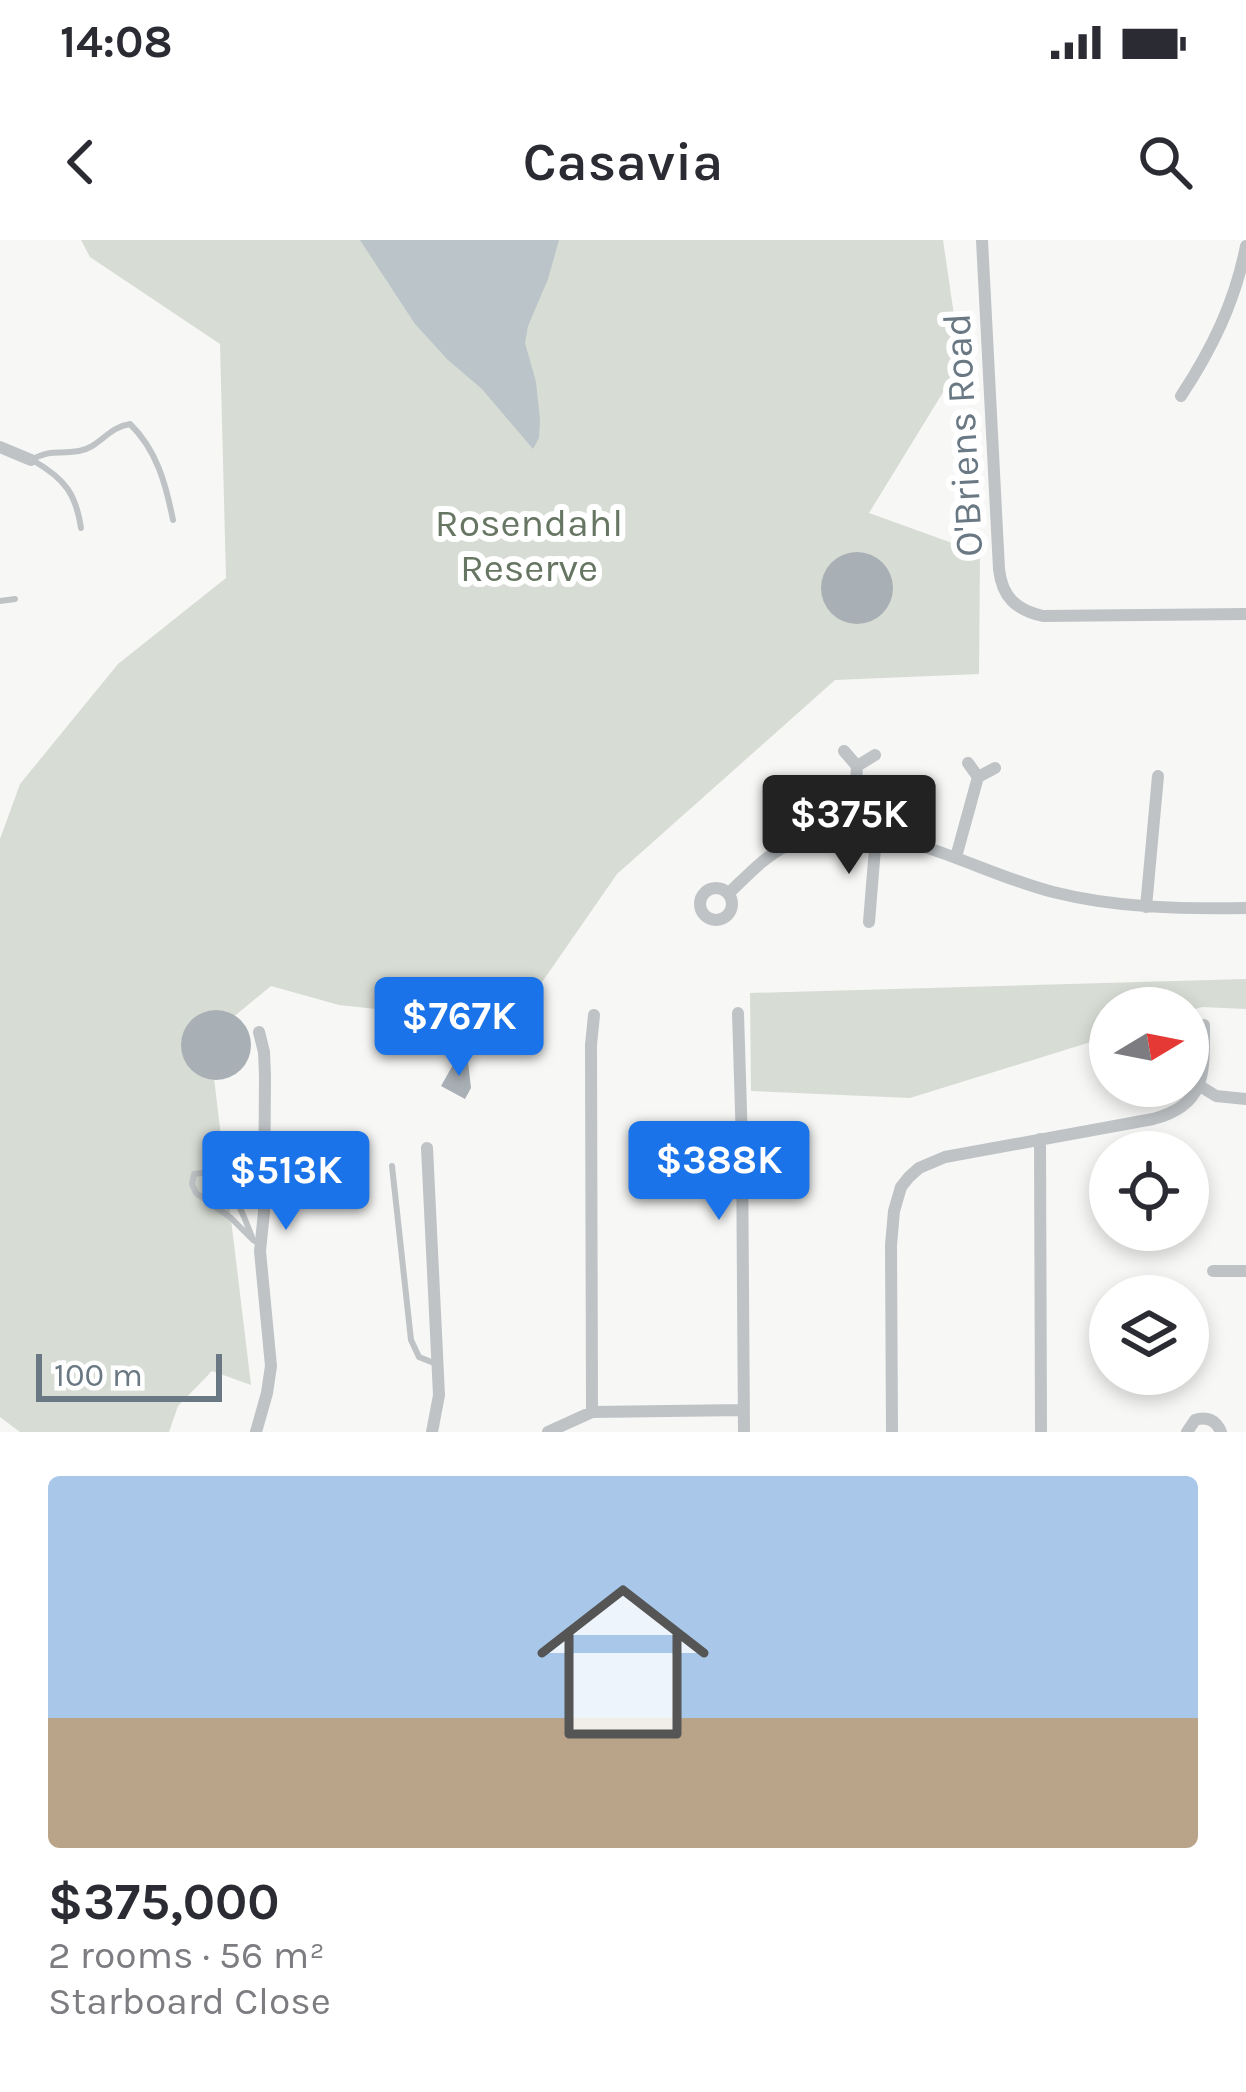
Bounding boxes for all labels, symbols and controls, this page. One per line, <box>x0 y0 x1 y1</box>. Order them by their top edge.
text: 14:08 <box>60 16 173 68</box>
icon: back <box>48 129 114 195</box>
icon: search <box>1132 129 1198 195</box>
text: Casavia <box>523 130 723 194</box>
street label: O'Briens Road <box>934 312 992 558</box>
park label: Rosendahl Reserve <box>435 500 623 591</box>
pin: $375K <box>765 775 933 877</box>
text: $375K <box>790 791 908 837</box>
pin: $767K <box>375 977 543 1079</box>
north arrow <box>1089 987 1209 1107</box>
map controls <box>1089 987 1209 1395</box>
text: $767K <box>402 993 516 1039</box>
pin: $388K <box>635 1121 803 1223</box>
pin: $513K <box>202 1131 370 1233</box>
button: locate <box>1089 1131 1209 1251</box>
text: $388K <box>655 1137 783 1183</box>
text: $513K <box>229 1147 343 1193</box>
button: layers <box>1089 1275 1209 1395</box>
scale bar <box>36 1348 222 1401</box>
text: 100 m <box>54 1356 143 1394</box>
icon: home <box>515 1554 731 1770</box>
text: $375,000 <box>48 1872 280 1932</box>
text: 2 rooms · 56 m² <box>48 1932 325 1978</box>
text: Starboard Close <box>48 1978 331 2024</box>

